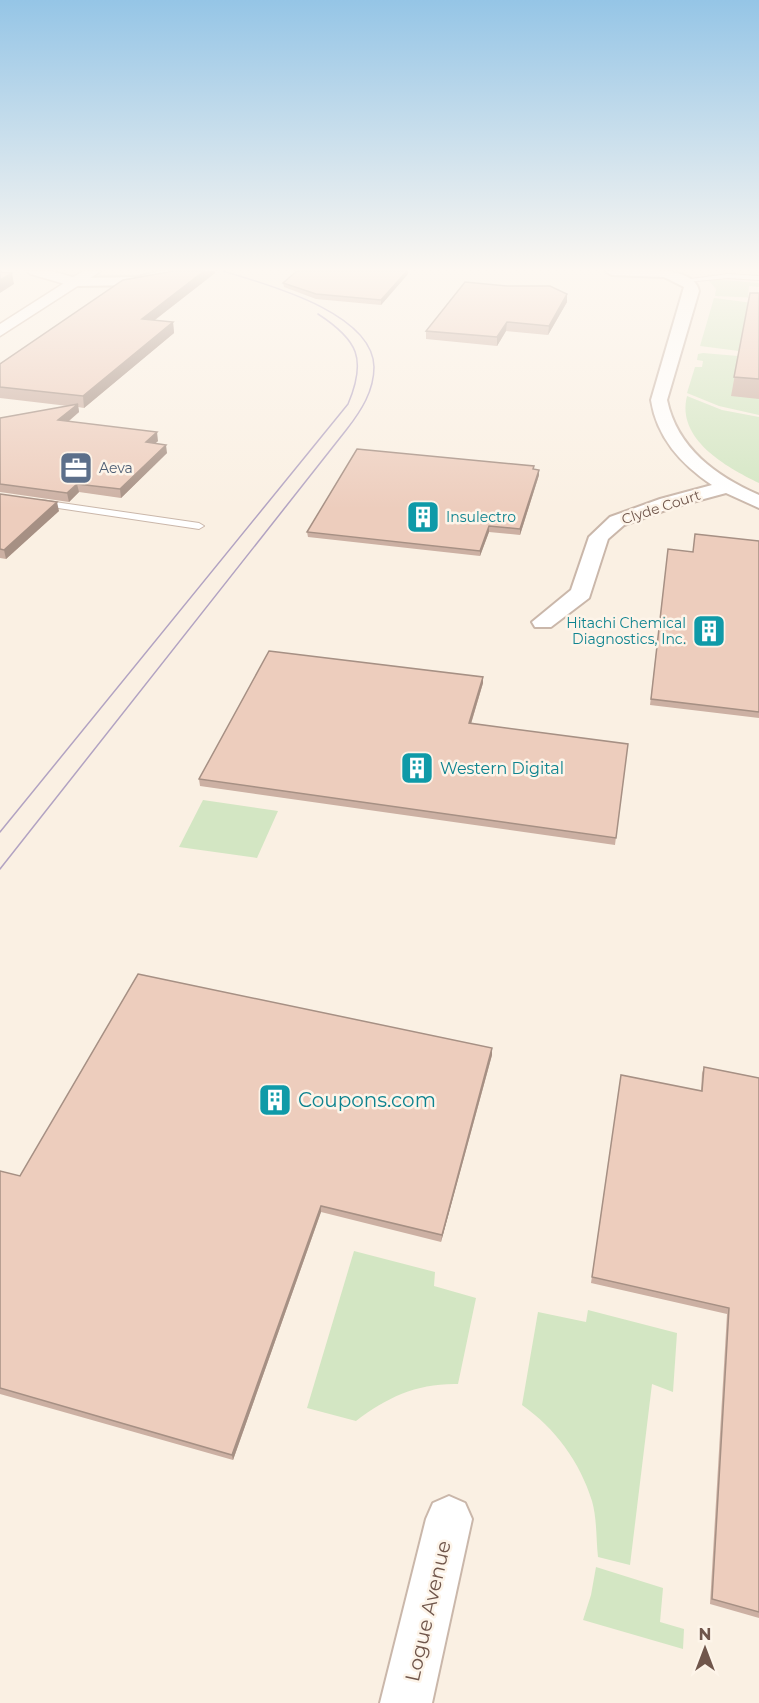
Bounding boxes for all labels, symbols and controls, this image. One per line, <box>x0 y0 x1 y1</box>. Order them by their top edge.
office icon: Aeva <box>58 450 94 486</box>
place label: Aeva <box>99 459 133 477</box>
street label: Clyde Court <box>619 486 703 528</box>
building icon: Insulectro <box>405 499 441 535</box>
place label: Insulectro <box>446 508 516 526</box>
building icon: Hitachi Chemical Diagnostics, Inc. <box>691 613 727 649</box>
place label: Hitachi Chemical Diagnostics, Inc. <box>566 614 686 648</box>
building icon: Western Digital <box>399 750 435 786</box>
place label: Western Digital <box>440 759 564 778</box>
building icon: Coupons.com <box>257 1082 293 1118</box>
place label: Coupons.com <box>298 1088 436 1112</box>
street label: Logue Avenue <box>400 1538 456 1684</box>
north arrow <box>675 1619 735 1679</box>
text: N <box>699 1625 711 1644</box>

